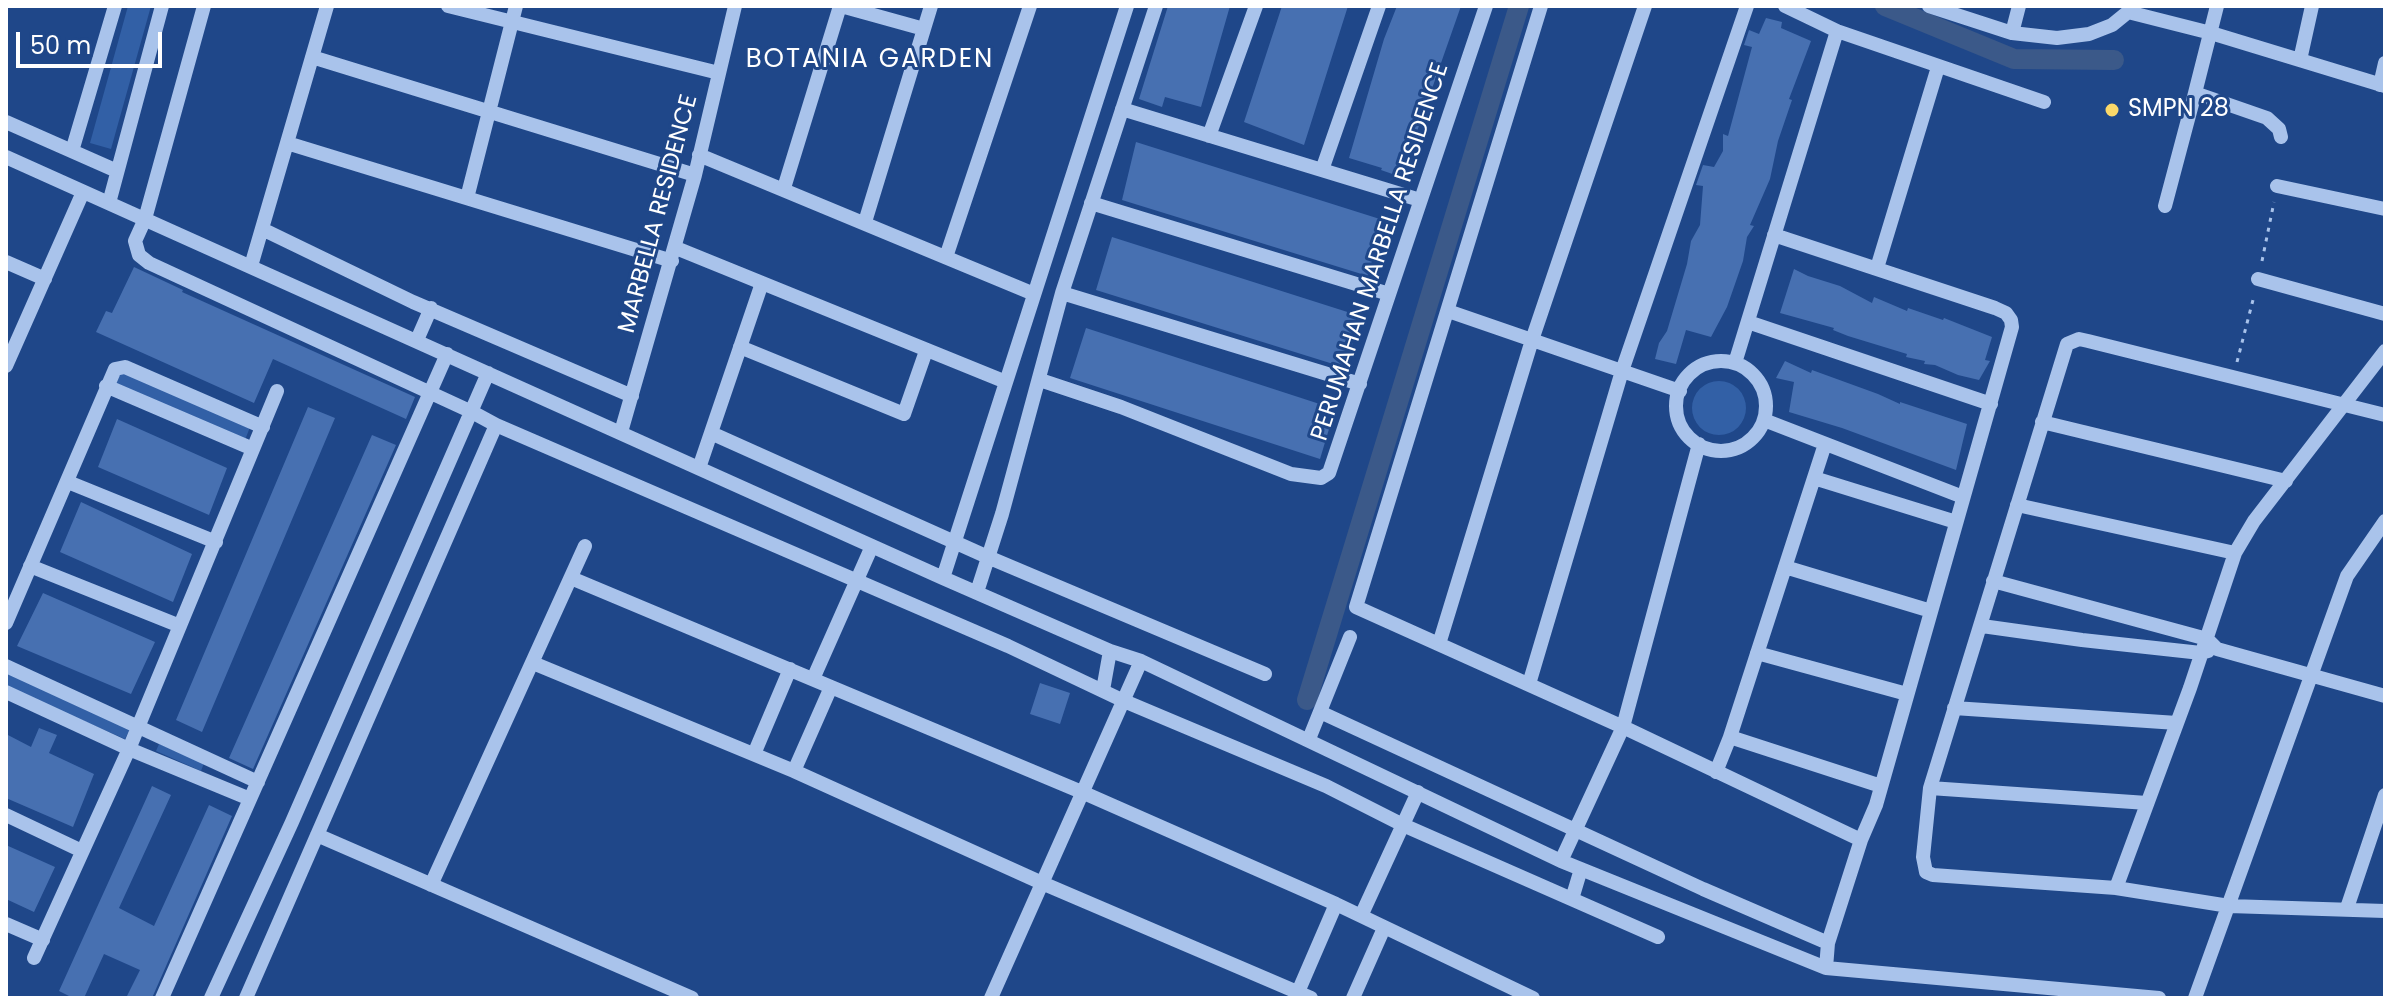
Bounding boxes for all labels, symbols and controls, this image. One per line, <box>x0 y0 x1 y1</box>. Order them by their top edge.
scale bar <box>20 16 166 66</box>
text: 50 m <box>30 29 91 62</box>
district label: BOTANIA GARDEN <box>746 44 994 76</box>
street label: PERUMAHAN MARBELLA RESIDENCE <box>1306 59 1456 445</box>
street label: MARBELLA RESIDENCE <box>613 92 705 336</box>
place label: SMPN 28 <box>2128 96 2229 124</box>
marker: SMPN 28 <box>2103 101 2121 119</box>

